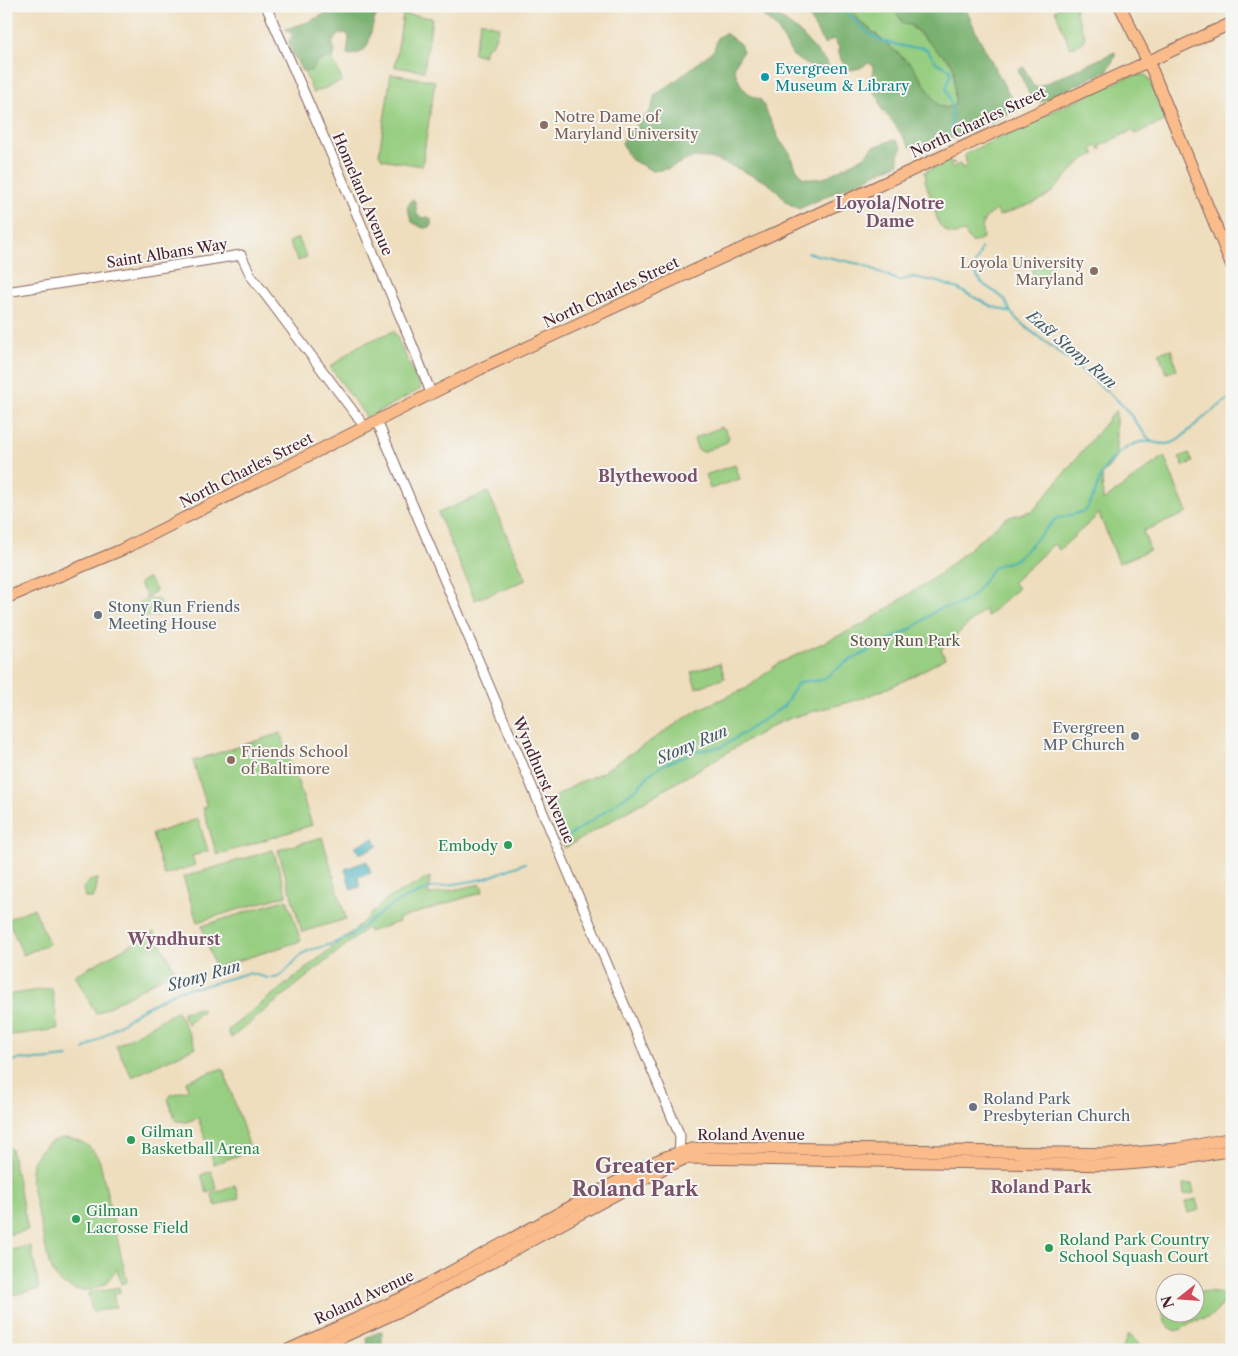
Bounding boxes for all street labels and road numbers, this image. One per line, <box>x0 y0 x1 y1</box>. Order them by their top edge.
street label: North Charles Street <box>907 82 1049 162</box>
street label: Homeland Avenue <box>329 130 397 258</box>
street label: Saint Albans Way <box>105 234 230 272</box>
street label: North Charles Street <box>540 252 682 332</box>
street label: North Charles Street <box>176 428 317 512</box>
street label: Wyndhurst Avenue <box>508 713 579 846</box>
street label: Roland Avenue <box>697 1125 805 1144</box>
street label: Roland Avenue <box>311 1266 417 1328</box>

